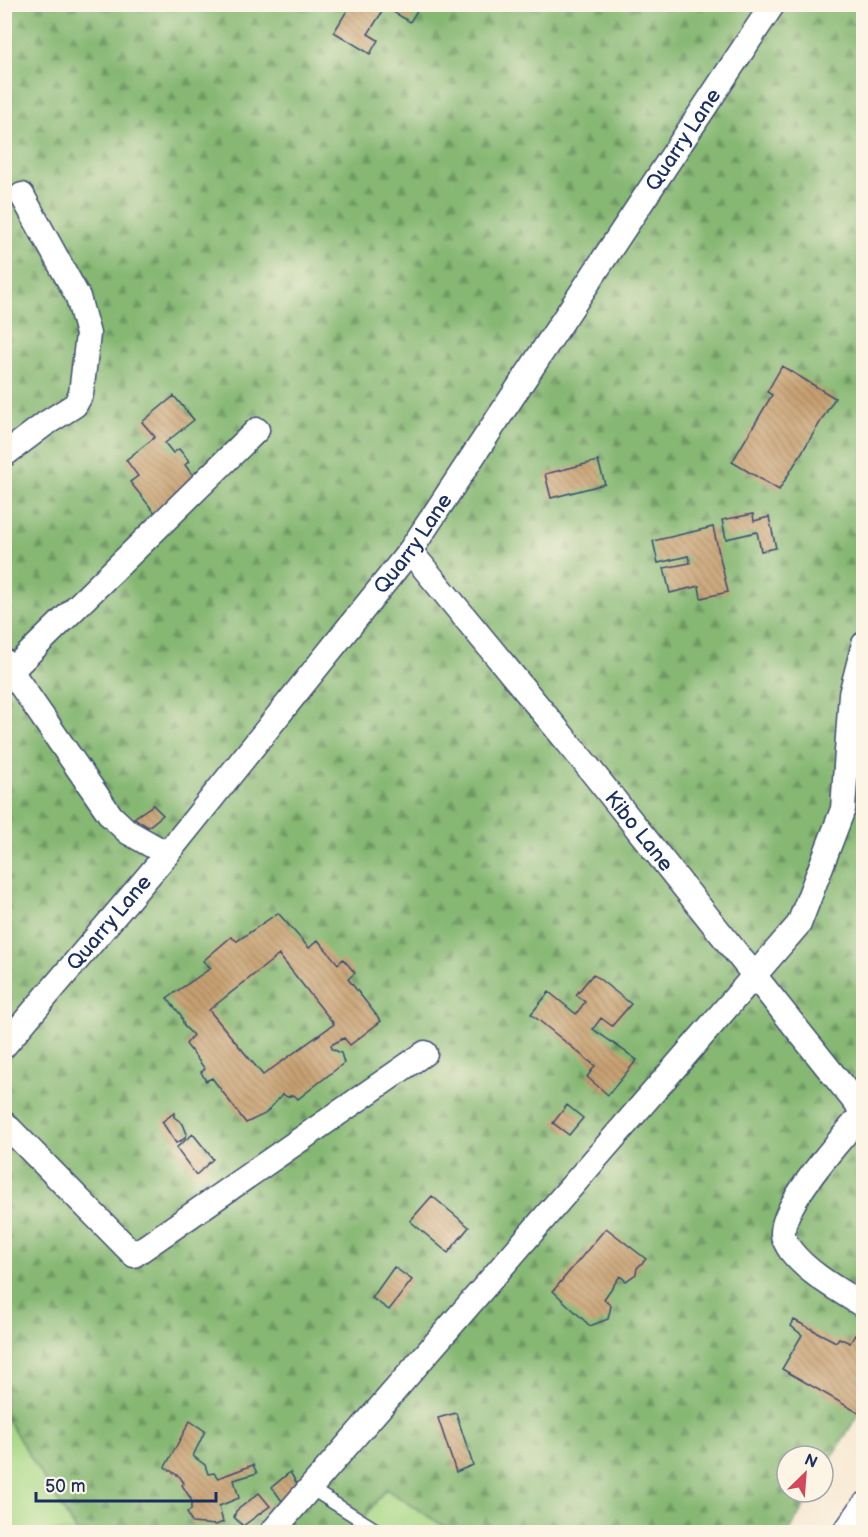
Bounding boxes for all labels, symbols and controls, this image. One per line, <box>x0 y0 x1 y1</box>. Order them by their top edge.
street label: Quarry Lane <box>640 84 726 196</box>
street label: Quarry Lane <box>368 489 457 599</box>
street label: Kibo Lane <box>600 786 679 876</box>
street label: Quarry Lane <box>61 870 156 975</box>
north arrow <box>775 1444 835 1504</box>
text: N <box>801 1451 820 1473</box>
scale bar <box>36 1465 216 1503</box>
text: 50 m <box>45 1476 86 1497</box>

